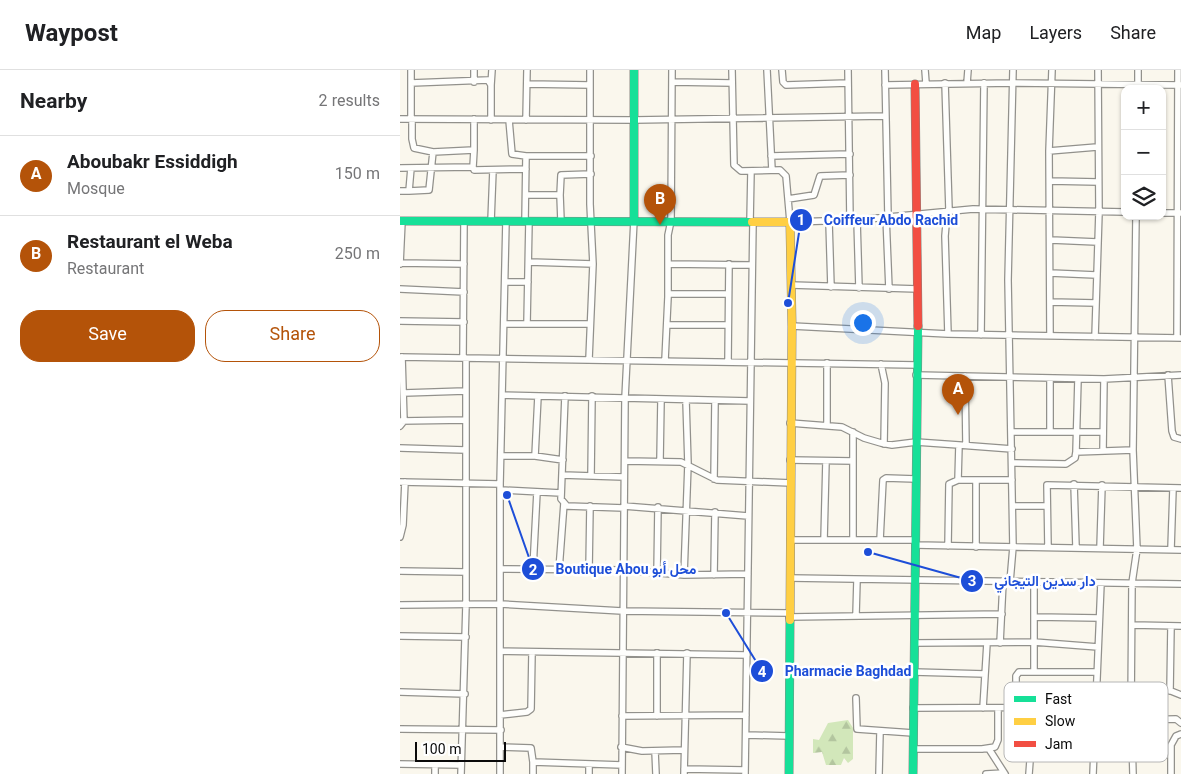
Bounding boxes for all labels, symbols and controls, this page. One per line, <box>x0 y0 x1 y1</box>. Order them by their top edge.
text: Waypost <box>25 16 118 54</box>
text: Map <box>966 21 1001 49</box>
text: Layers <box>1029 21 1082 49</box>
text: Share <box>1110 21 1156 49</box>
map controls <box>1121 85 1166 220</box>
button: + <box>1121 85 1166 130</box>
text: Nearby <box>20 86 87 119</box>
text: 2 results <box>318 90 380 115</box>
button: − <box>1121 130 1166 175</box>
text: Aboubakr Essiddigh <box>67 149 238 178</box>
text: A <box>31 163 41 188</box>
text: 150 m <box>335 163 380 188</box>
button: layers <box>1121 175 1166 220</box>
text: Mosque <box>67 178 125 203</box>
pin: B <box>644 184 676 225</box>
callout: Coiffeur Abdo Rachid <box>788 206 968 235</box>
text: 1 <box>797 210 805 233</box>
text: Coiffeur Abdo Rachid <box>824 211 958 233</box>
text: Restaurant el Weba <box>67 229 233 258</box>
text: B <box>31 243 41 268</box>
text: 250 m <box>335 243 380 268</box>
text: Restaurant <box>67 258 144 283</box>
button: Save <box>20 310 195 362</box>
button: Share <box>205 310 380 362</box>
your location <box>850 310 876 336</box>
pin: A <box>942 374 974 415</box>
callout: Boutique Abou محل أبو <box>520 555 706 584</box>
text: 2 <box>529 560 538 583</box>
text: Boutique Abou محل أبو <box>556 560 697 582</box>
callout: دار سدين التيجاني <box>960 567 1106 596</box>
text: 3 <box>968 571 976 594</box>
text: دار سدين التيجاني <box>994 572 1096 594</box>
callout: Pharmacie Baghdad <box>750 657 921 686</box>
text: 4 <box>758 662 767 685</box>
text: Pharmacie Baghdad <box>785 662 911 684</box>
legend <box>1004 682 1168 762</box>
text: Fast <box>1045 690 1072 712</box>
text: Slow <box>1045 712 1076 734</box>
text: Jam <box>1045 735 1073 757</box>
scale bar <box>415 739 506 762</box>
text: 100 m <box>422 740 462 762</box>

